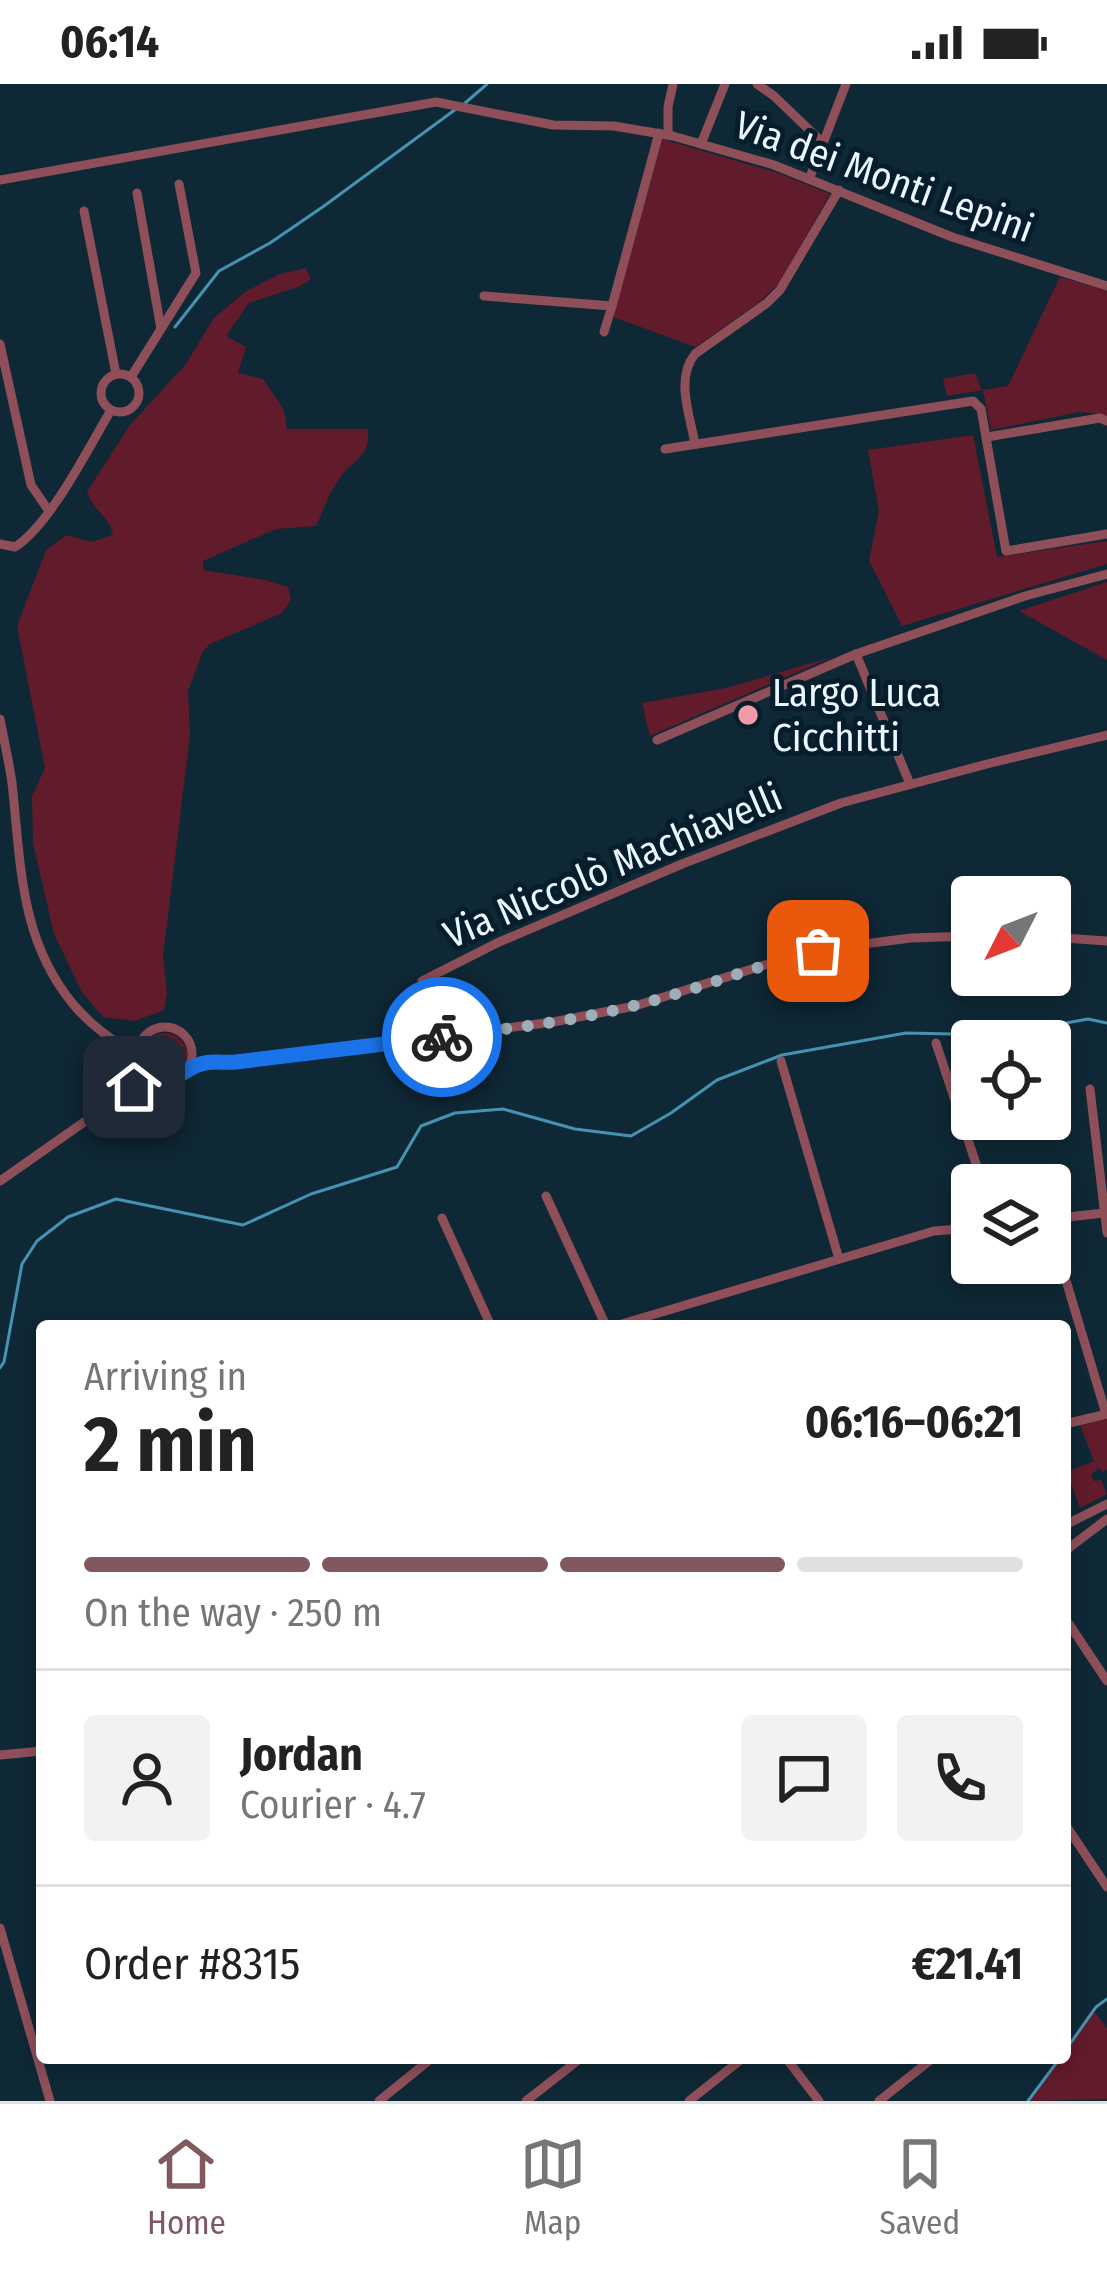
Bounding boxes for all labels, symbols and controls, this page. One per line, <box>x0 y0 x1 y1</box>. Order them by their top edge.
text: 06:14 <box>60 15 159 69</box>
street label: Via dei Monti Lepini <box>728 102 1040 252</box>
place label: Largo Luca Cicchitti <box>772 670 941 761</box>
marker: Largo Luca Cicchitti <box>735 702 761 728</box>
street label: Via Niccolò Machiavelli <box>437 774 789 958</box>
north arrow <box>951 876 1071 996</box>
map controls <box>951 876 1071 1284</box>
pin <box>767 900 869 1002</box>
icon: bag <box>785 918 851 984</box>
courier <box>382 977 502 1097</box>
icon: bike <box>409 1004 475 1070</box>
button: locate <box>951 1020 1071 1140</box>
pin <box>83 1036 185 1138</box>
icon: home <box>101 1054 167 1120</box>
button: layers <box>951 1164 1071 1284</box>
text: Arriving in <box>84 1354 247 1400</box>
text: 06:16–06:21 <box>805 1395 1023 1449</box>
text: 2 min <box>84 1398 257 1492</box>
text: On the way · 250 m <box>84 1590 382 1636</box>
button: person <box>84 1715 210 1841</box>
button: chat <box>741 1715 867 1841</box>
button: phone <box>897 1715 1023 1841</box>
text: Jordan <box>240 1728 363 1782</box>
text: Courier · 4.7 <box>240 1782 426 1828</box>
text: Order #8315 <box>84 1937 301 1991</box>
text: €21.41 <box>912 1937 1023 1991</box>
tab: Home <box>147 2131 226 2243</box>
tab: Map <box>520 2131 586 2243</box>
tab: Saved <box>880 2131 960 2243</box>

